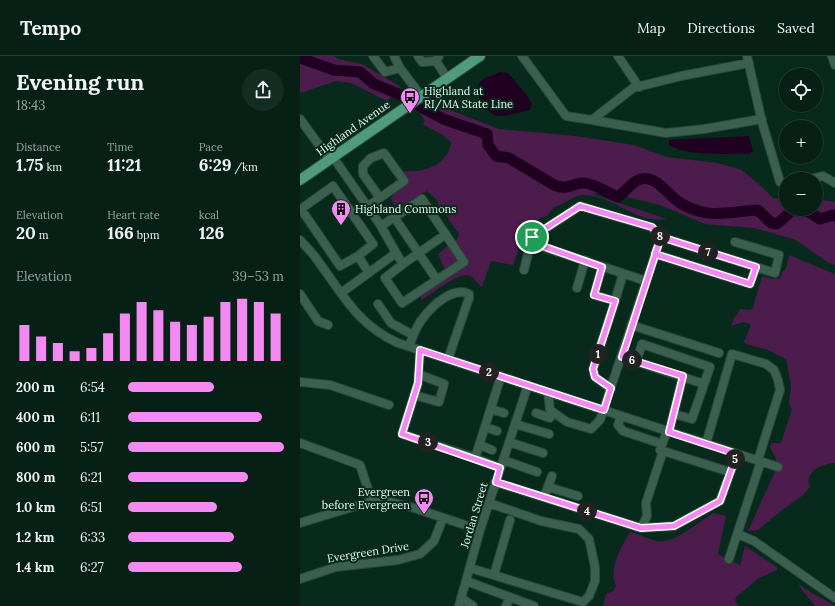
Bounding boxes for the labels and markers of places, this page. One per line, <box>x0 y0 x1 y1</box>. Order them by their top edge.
place label: Highland at RI/MA State Line <box>424 84 513 112</box>
bus stop icon: Highland at RI/MA State Line <box>399 86 421 114</box>
building icon: Highland Commons <box>330 198 352 226</box>
place label: Highland Commons <box>355 202 456 216</box>
pin <box>515 220 549 254</box>
pin: 8 <box>650 226 670 246</box>
pin: 7 <box>698 242 718 262</box>
pin: 1 <box>588 344 608 364</box>
pin: 6 <box>622 350 642 370</box>
pin: 2 <box>479 362 499 382</box>
pin: 3 <box>418 432 438 452</box>
pin: 5 <box>725 449 745 469</box>
place label: Evergreen before Evergreen <box>322 485 410 512</box>
bus stop icon: Evergreen before Evergreen <box>413 487 435 515</box>
pin: 4 <box>577 501 597 521</box>

